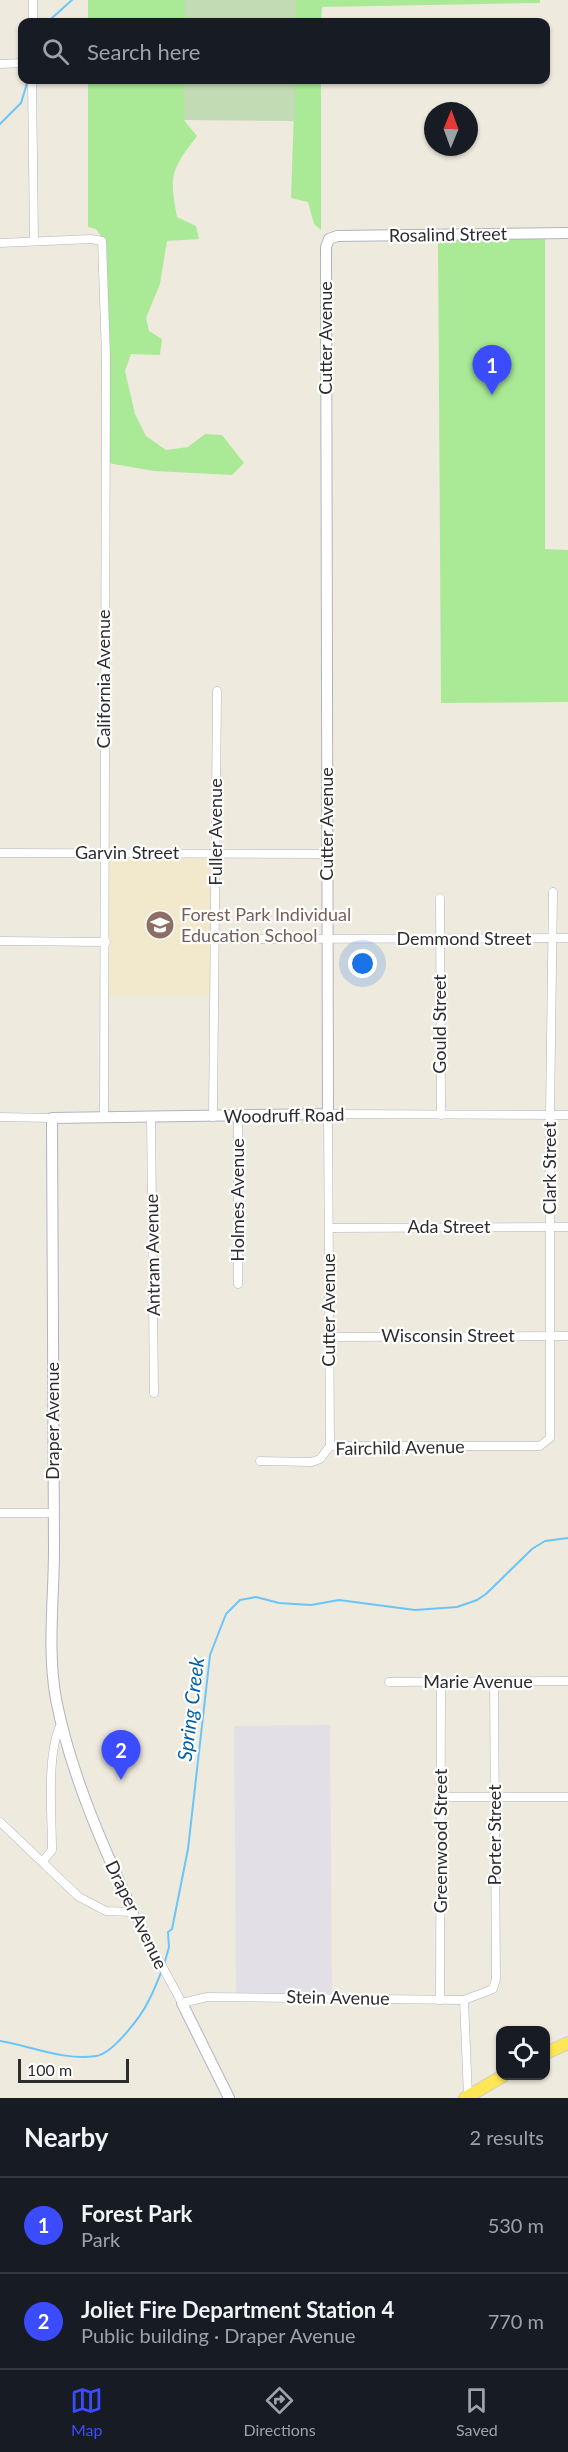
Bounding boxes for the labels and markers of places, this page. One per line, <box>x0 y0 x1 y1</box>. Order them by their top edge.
pin: 1 <box>472 346 512 395</box>
place label: Forest Park Individual Education School <box>181 903 351 946</box>
school or university icon: Forest Park Individual Education School <box>144 909 176 941</box>
pin: 2 <box>102 1730 140 1780</box>

